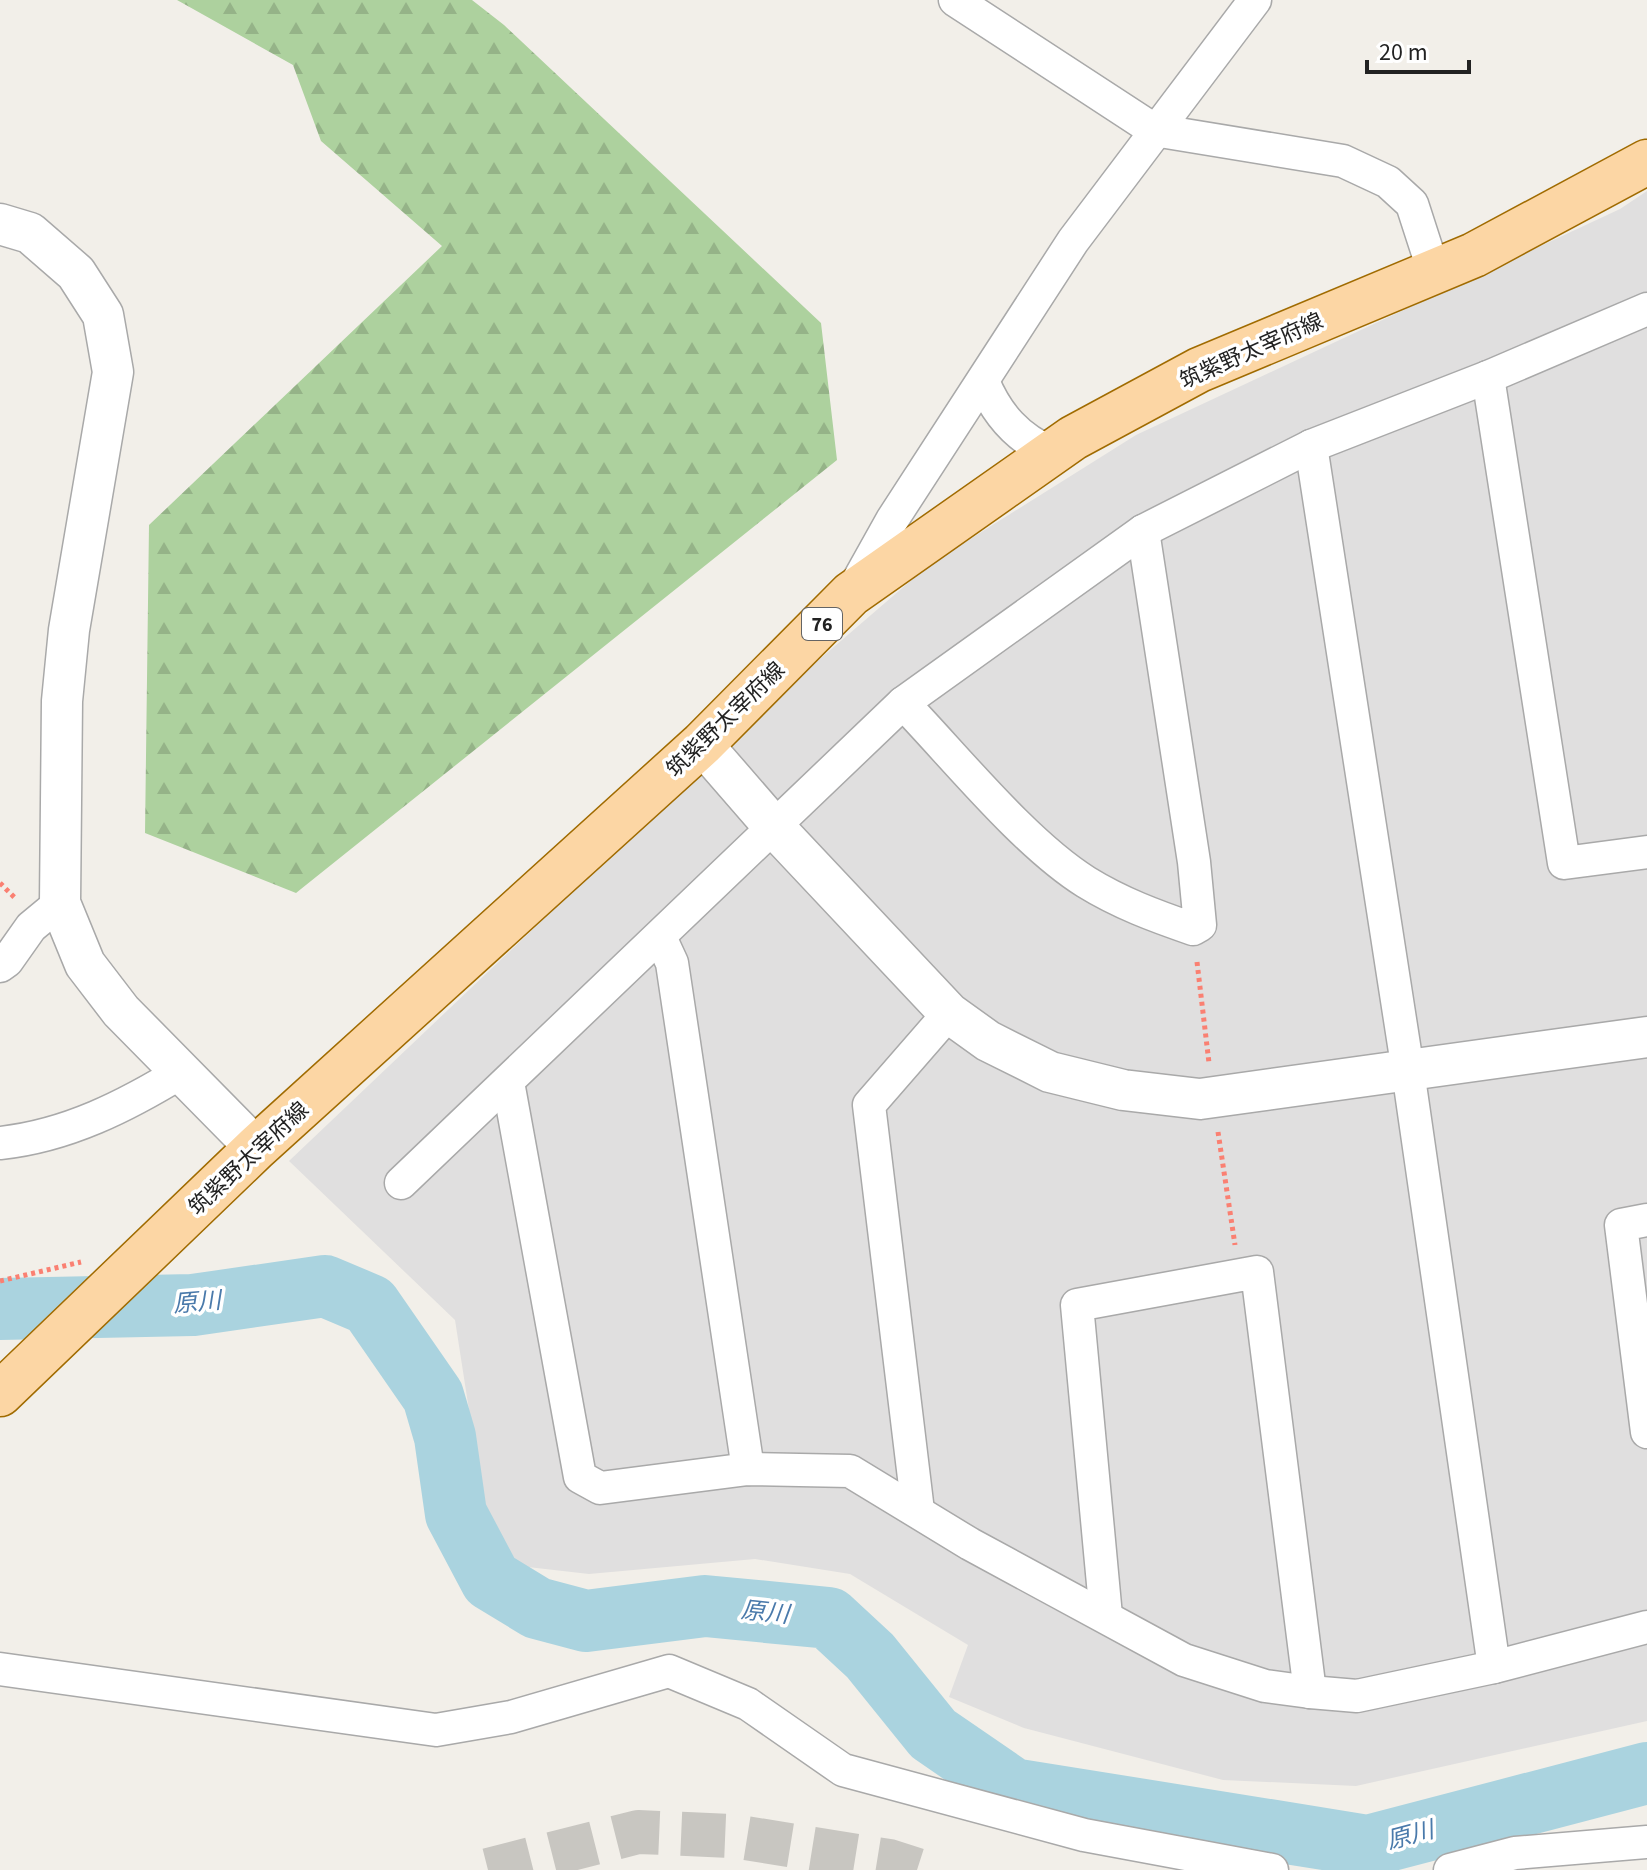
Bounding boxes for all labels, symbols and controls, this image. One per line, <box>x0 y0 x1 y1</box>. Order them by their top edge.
scale bar <box>1367 24 1469 74</box>
text: 20 m <box>1379 35 1428 70</box>
street label: 筑紫野太宰府線 <box>1175 305 1328 397</box>
road number: 76 <box>802 608 842 640</box>
street label: 筑紫野太宰府線 <box>659 655 792 785</box>
street label: 筑紫野太宰府線 <box>181 1095 316 1223</box>
water label: 原川 <box>172 1283 225 1322</box>
water label: 原川 <box>739 1593 794 1633</box>
water label: 原川 <box>1382 1812 1441 1859</box>

